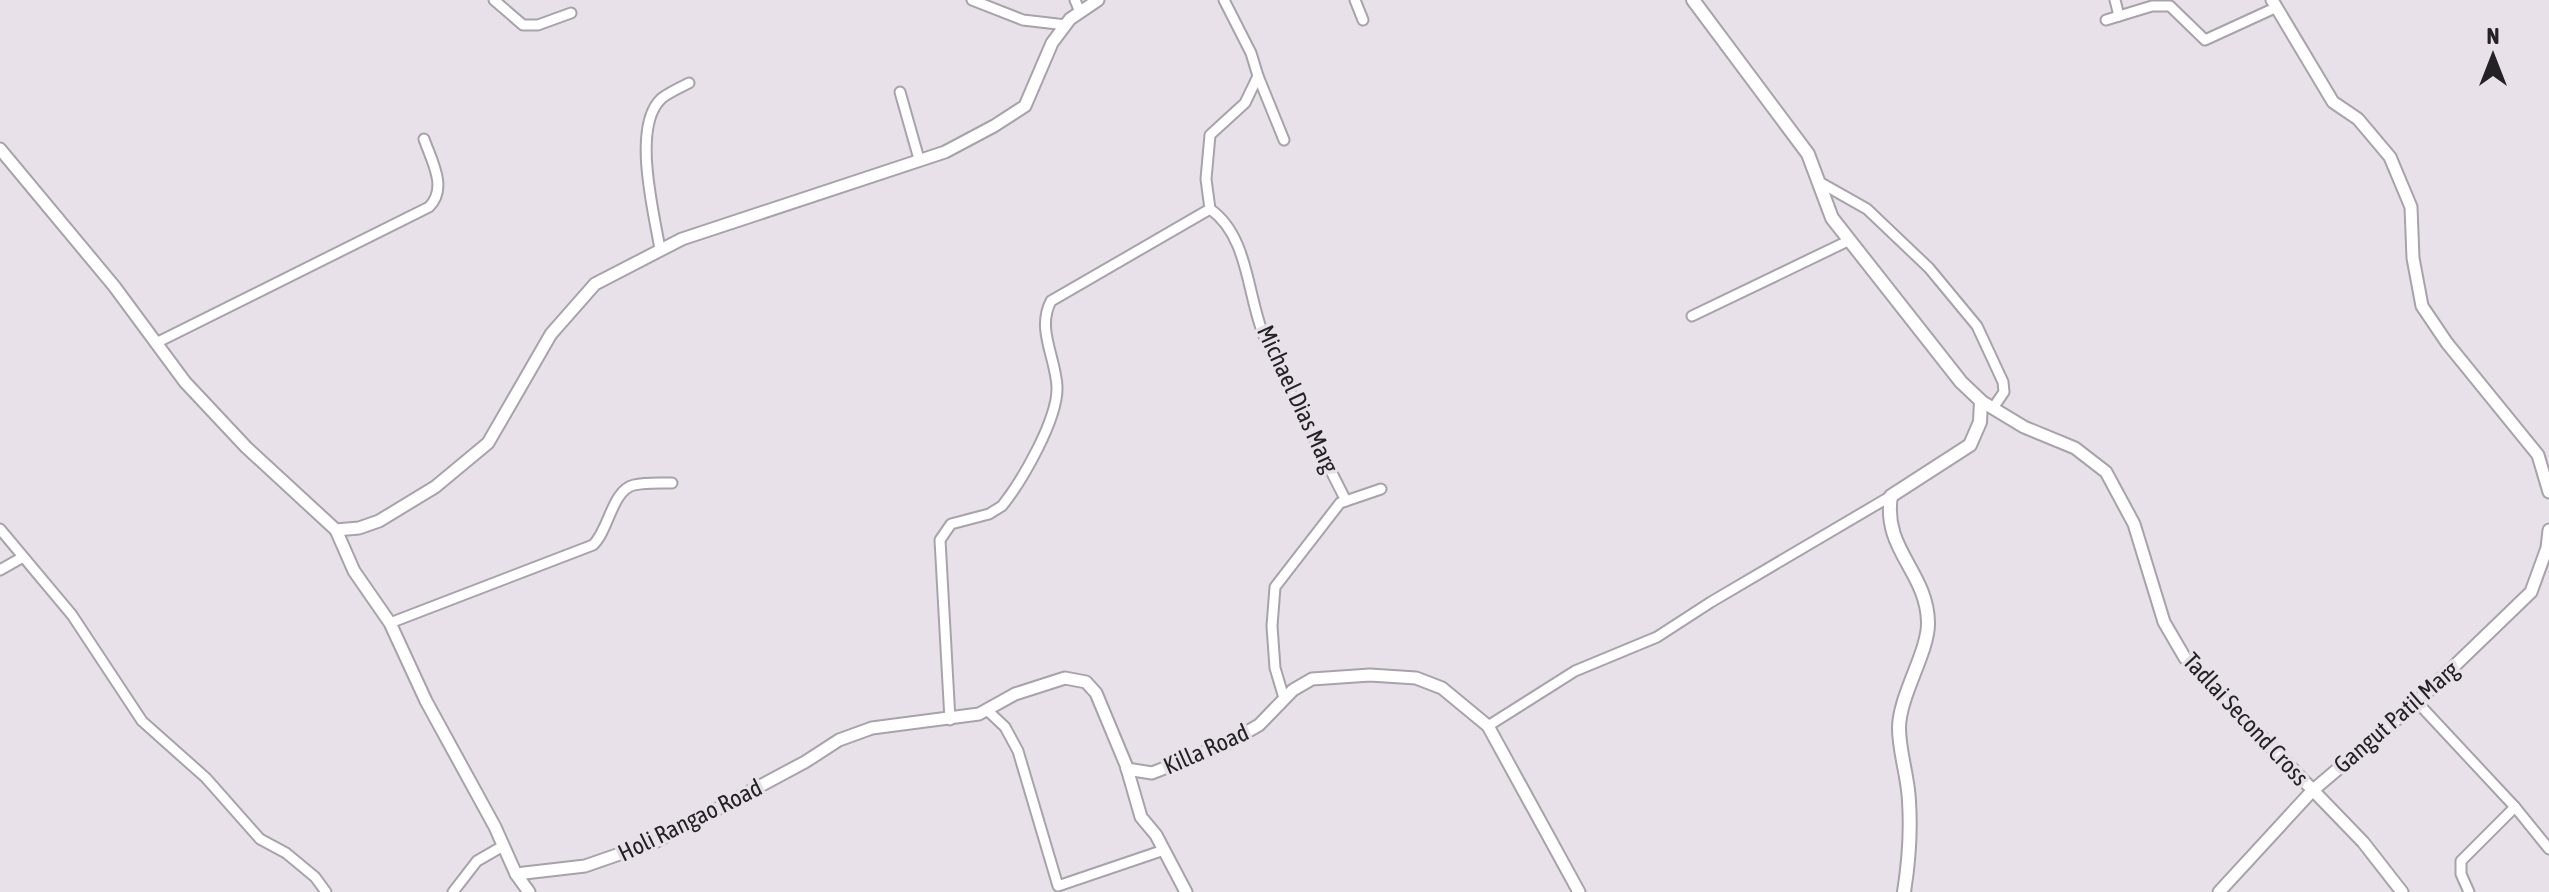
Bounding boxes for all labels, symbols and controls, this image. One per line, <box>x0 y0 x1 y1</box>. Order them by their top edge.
north arrow <box>2453 16 2533 96</box>
text: N <box>2487 23 2499 49</box>
street label: Michael Dias Marg <box>1252 321 1344 478</box>
street label: Tadlai Second Cross <box>2178 647 2314 791</box>
street label: Gangut Patil Marg <box>2328 655 2464 778</box>
street label: Killa Road <box>1159 718 1253 780</box>
street label: Holi Rangao Road <box>614 774 766 866</box>

